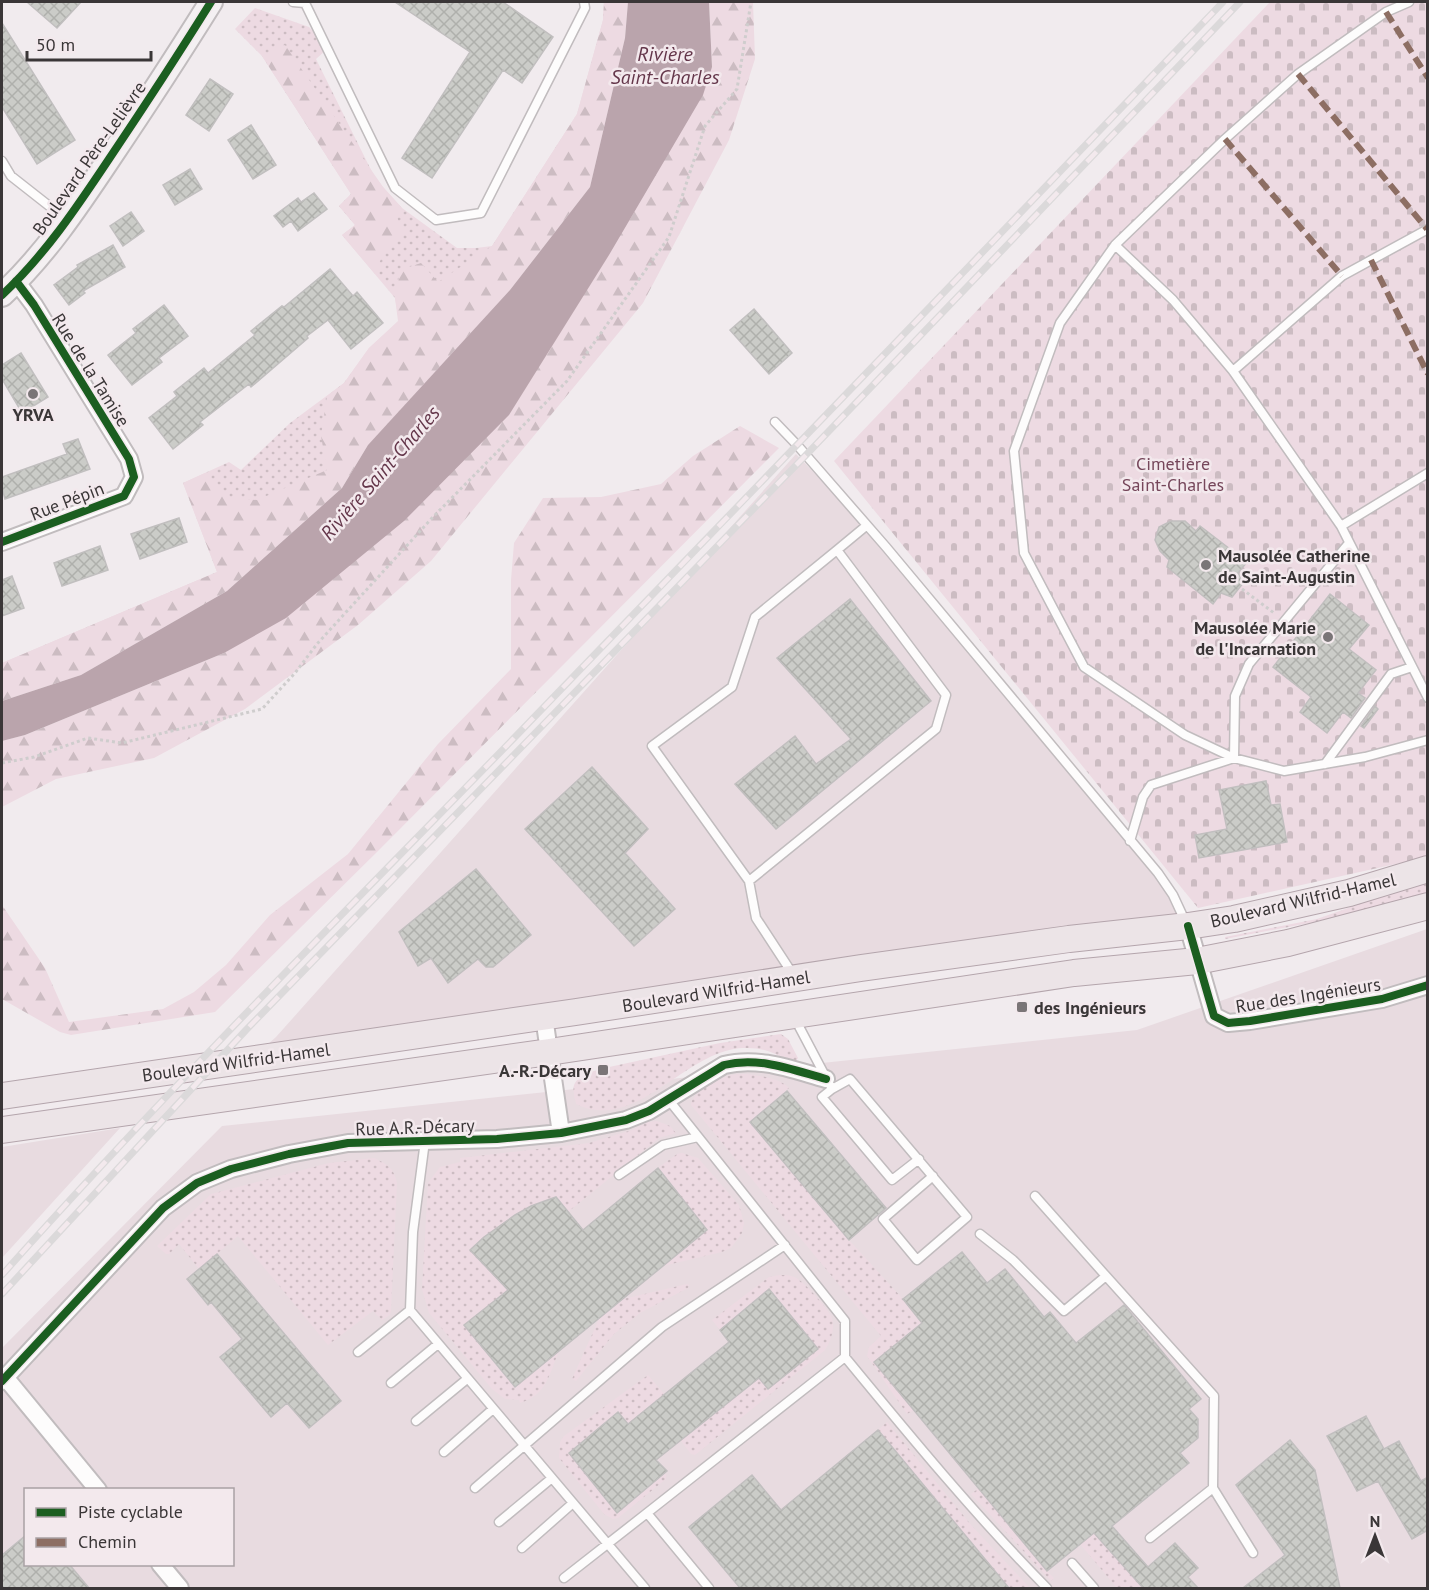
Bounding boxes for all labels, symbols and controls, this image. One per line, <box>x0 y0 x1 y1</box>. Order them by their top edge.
scale bar <box>27 24 152 62</box>
text: 50 m <box>36 33 75 56</box>
water label: Rivière Saint-Charles <box>611 41 719 90</box>
street label: Boulevard Père-Lelièvre <box>27 77 151 239</box>
street label: Rue de la Tamise <box>47 309 135 431</box>
marker: YRVA <box>26 387 40 401</box>
water label: Rivière Saint-Charles <box>315 400 445 546</box>
place label: YRVA <box>11 403 54 426</box>
park label: Cimetière Saint-Charles <box>1122 452 1224 496</box>
street label: Rue Pépin <box>27 476 107 526</box>
place label: Mausolée Catherine de Saint-Augustin <box>1218 544 1370 588</box>
marker: Mausolée Catherine de Saint-Augustin <box>1199 558 1213 572</box>
place label: Mausolée Marie de l'Incarnation <box>1194 616 1316 660</box>
marker: Mausolée Marie de l'Incarnation <box>1321 630 1335 644</box>
street label: Boulevard Wilfrid-Hamel <box>1208 867 1399 933</box>
street label: Boulevard Wilfrid-Hamel <box>621 965 812 1017</box>
street label: Rue des Ingénieurs <box>1234 972 1382 1018</box>
place label: des Ingénieurs <box>1034 996 1147 1019</box>
marker: des Ingénieurs <box>1015 1000 1029 1014</box>
street label: Boulevard Wilfrid-Hamel <box>141 1037 332 1087</box>
place label: A.-R.-Décary <box>499 1059 591 1082</box>
marker: A.-R.-Décary <box>596 1063 610 1077</box>
street label: Rue A.R.-Décary <box>355 1113 476 1141</box>
legend <box>24 1488 234 1566</box>
text: Piste cyclable <box>78 1500 183 1523</box>
north arrow <box>1345 1506 1405 1566</box>
text: N <box>1370 1511 1380 1531</box>
text: Chemin <box>78 1530 137 1553</box>

